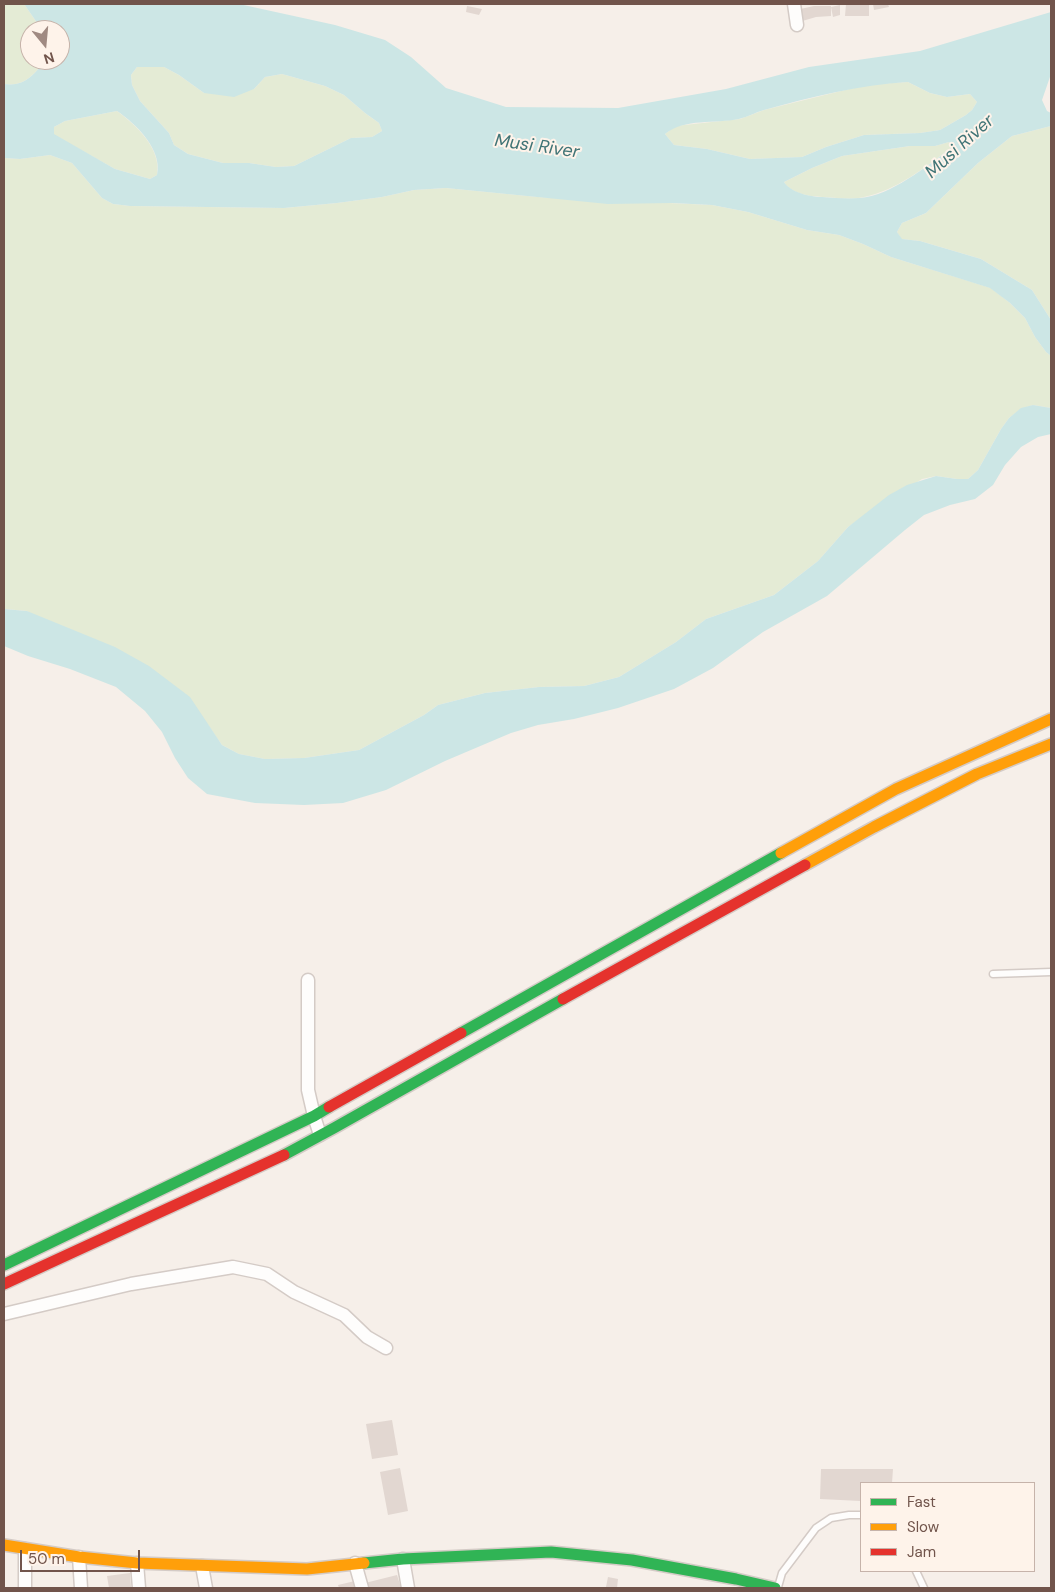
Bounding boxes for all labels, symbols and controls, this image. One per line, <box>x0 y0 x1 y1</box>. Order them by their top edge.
north arrow <box>20 20 70 70</box>
text: N <box>42 48 57 68</box>
water label: Musi River <box>921 110 999 184</box>
water label: Musi River <box>493 130 581 164</box>
legend <box>860 1482 1035 1572</box>
text: Fast <box>907 1492 936 1512</box>
text: Slow <box>907 1517 939 1537</box>
scale bar <box>22 1540 142 1572</box>
text: Jam <box>907 1542 936 1562</box>
text: 50 m <box>28 1549 65 1569</box>

